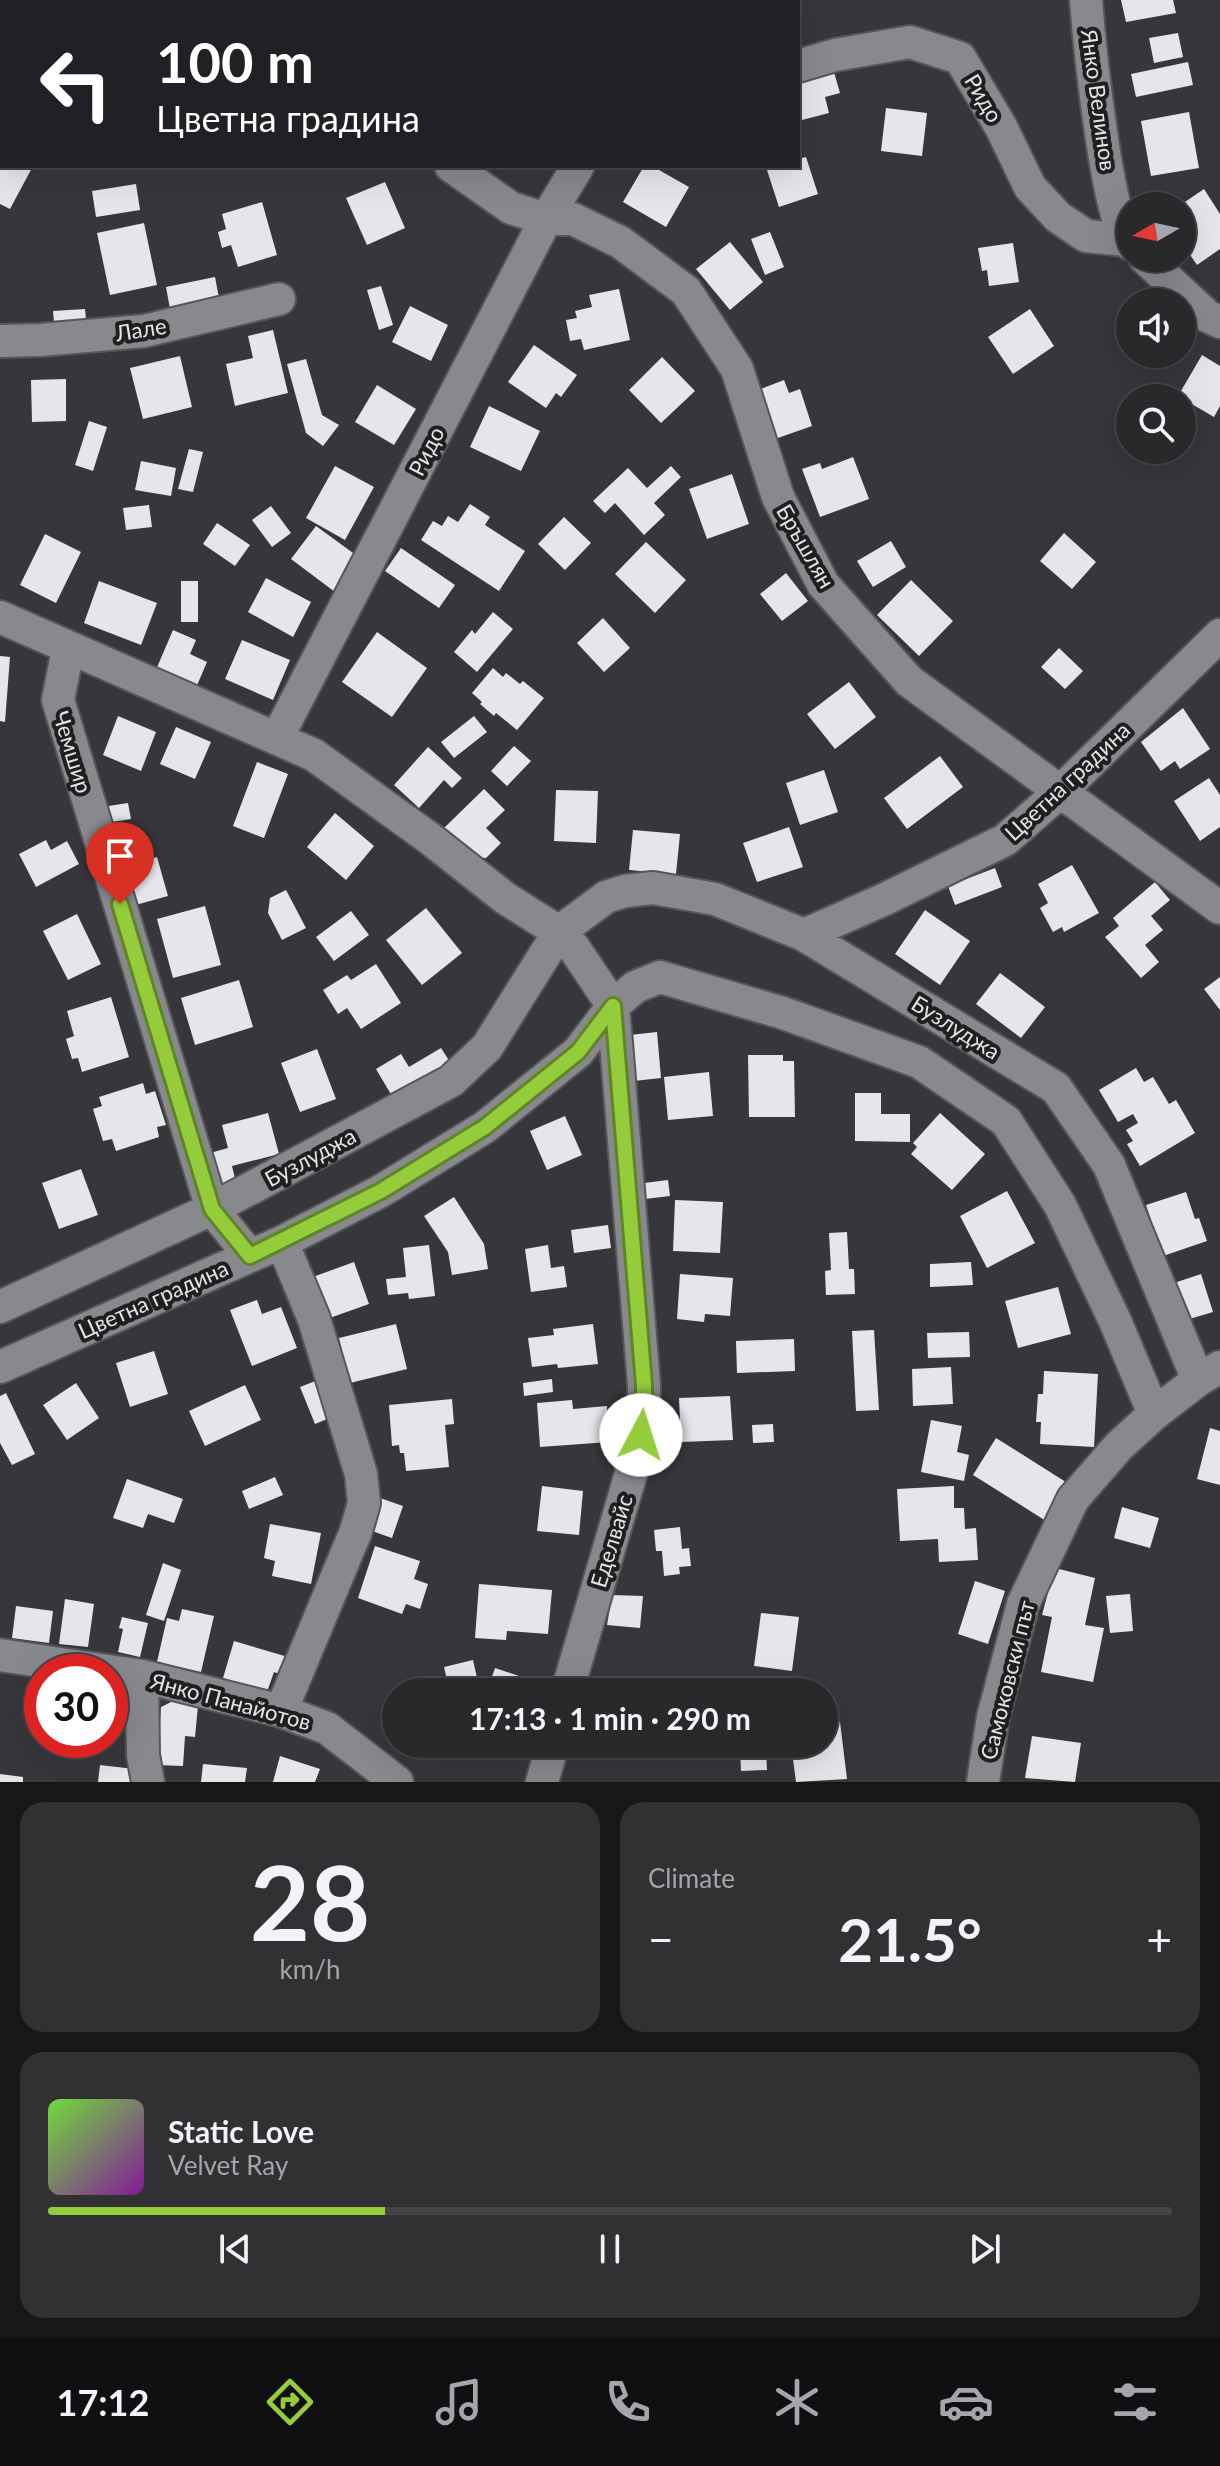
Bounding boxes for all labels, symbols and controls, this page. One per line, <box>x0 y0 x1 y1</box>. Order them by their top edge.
street label: Янко Велинов <box>1076 26 1122 173</box>
text: 100 m <box>156 28 314 95</box>
icon: left <box>24 32 128 136</box>
street label: Ридо <box>959 69 1009 127</box>
text: Цветна градина <box>156 96 420 140</box>
north arrow <box>1116 192 1196 272</box>
map controls <box>1116 192 1196 464</box>
button: sound <box>1116 288 1196 368</box>
street label: Лале <box>113 312 168 346</box>
button: search <box>1116 384 1196 464</box>
street label: Ридо <box>402 422 450 480</box>
street label: Бръшлян <box>771 499 841 593</box>
street label: Чемшир <box>48 708 98 796</box>
street label: Цветна градина <box>999 716 1135 846</box>
pin <box>86 822 154 904</box>
icon: arrive <box>98 834 142 878</box>
street label: Бузлуджа <box>907 989 1005 1065</box>
street label: Бузлуджа <box>260 1122 360 1192</box>
street label: Цветна градина <box>74 1254 232 1344</box>
position arrow <box>599 1393 683 1477</box>
street label: Еделвайс <box>584 1491 638 1591</box>
street label: Самоковски път <box>974 1598 1040 1762</box>
speed limit sign: 30 <box>24 1654 128 1758</box>
street label: Янко Панайотов <box>147 1666 314 1735</box>
text: 17:13 · 1 min · 290 m <box>469 1700 751 1736</box>
text: 28 <box>250 1838 370 1963</box>
text: Climate <box>648 1862 735 1894</box>
text: 21.5° <box>838 1903 982 1975</box>
text: − <box>648 1913 674 1965</box>
text: + <box>1146 1913 1172 1965</box>
text: km/h <box>280 1953 340 1985</box>
text: Static Love <box>168 2113 314 2149</box>
text: Velvet Ray <box>168 2149 288 2181</box>
icon: previous <box>213 2227 257 2271</box>
icon: pause <box>588 2227 632 2271</box>
icon: next <box>963 2227 1007 2271</box>
icon: directions <box>262 2374 318 2430</box>
icon: music <box>431 2374 487 2430</box>
icon: phone <box>600 2374 656 2430</box>
icon: climate <box>769 2374 825 2430</box>
icon: car <box>938 2374 994 2430</box>
icon: filters <box>1107 2374 1163 2430</box>
text: 17:12 <box>57 2380 149 2424</box>

